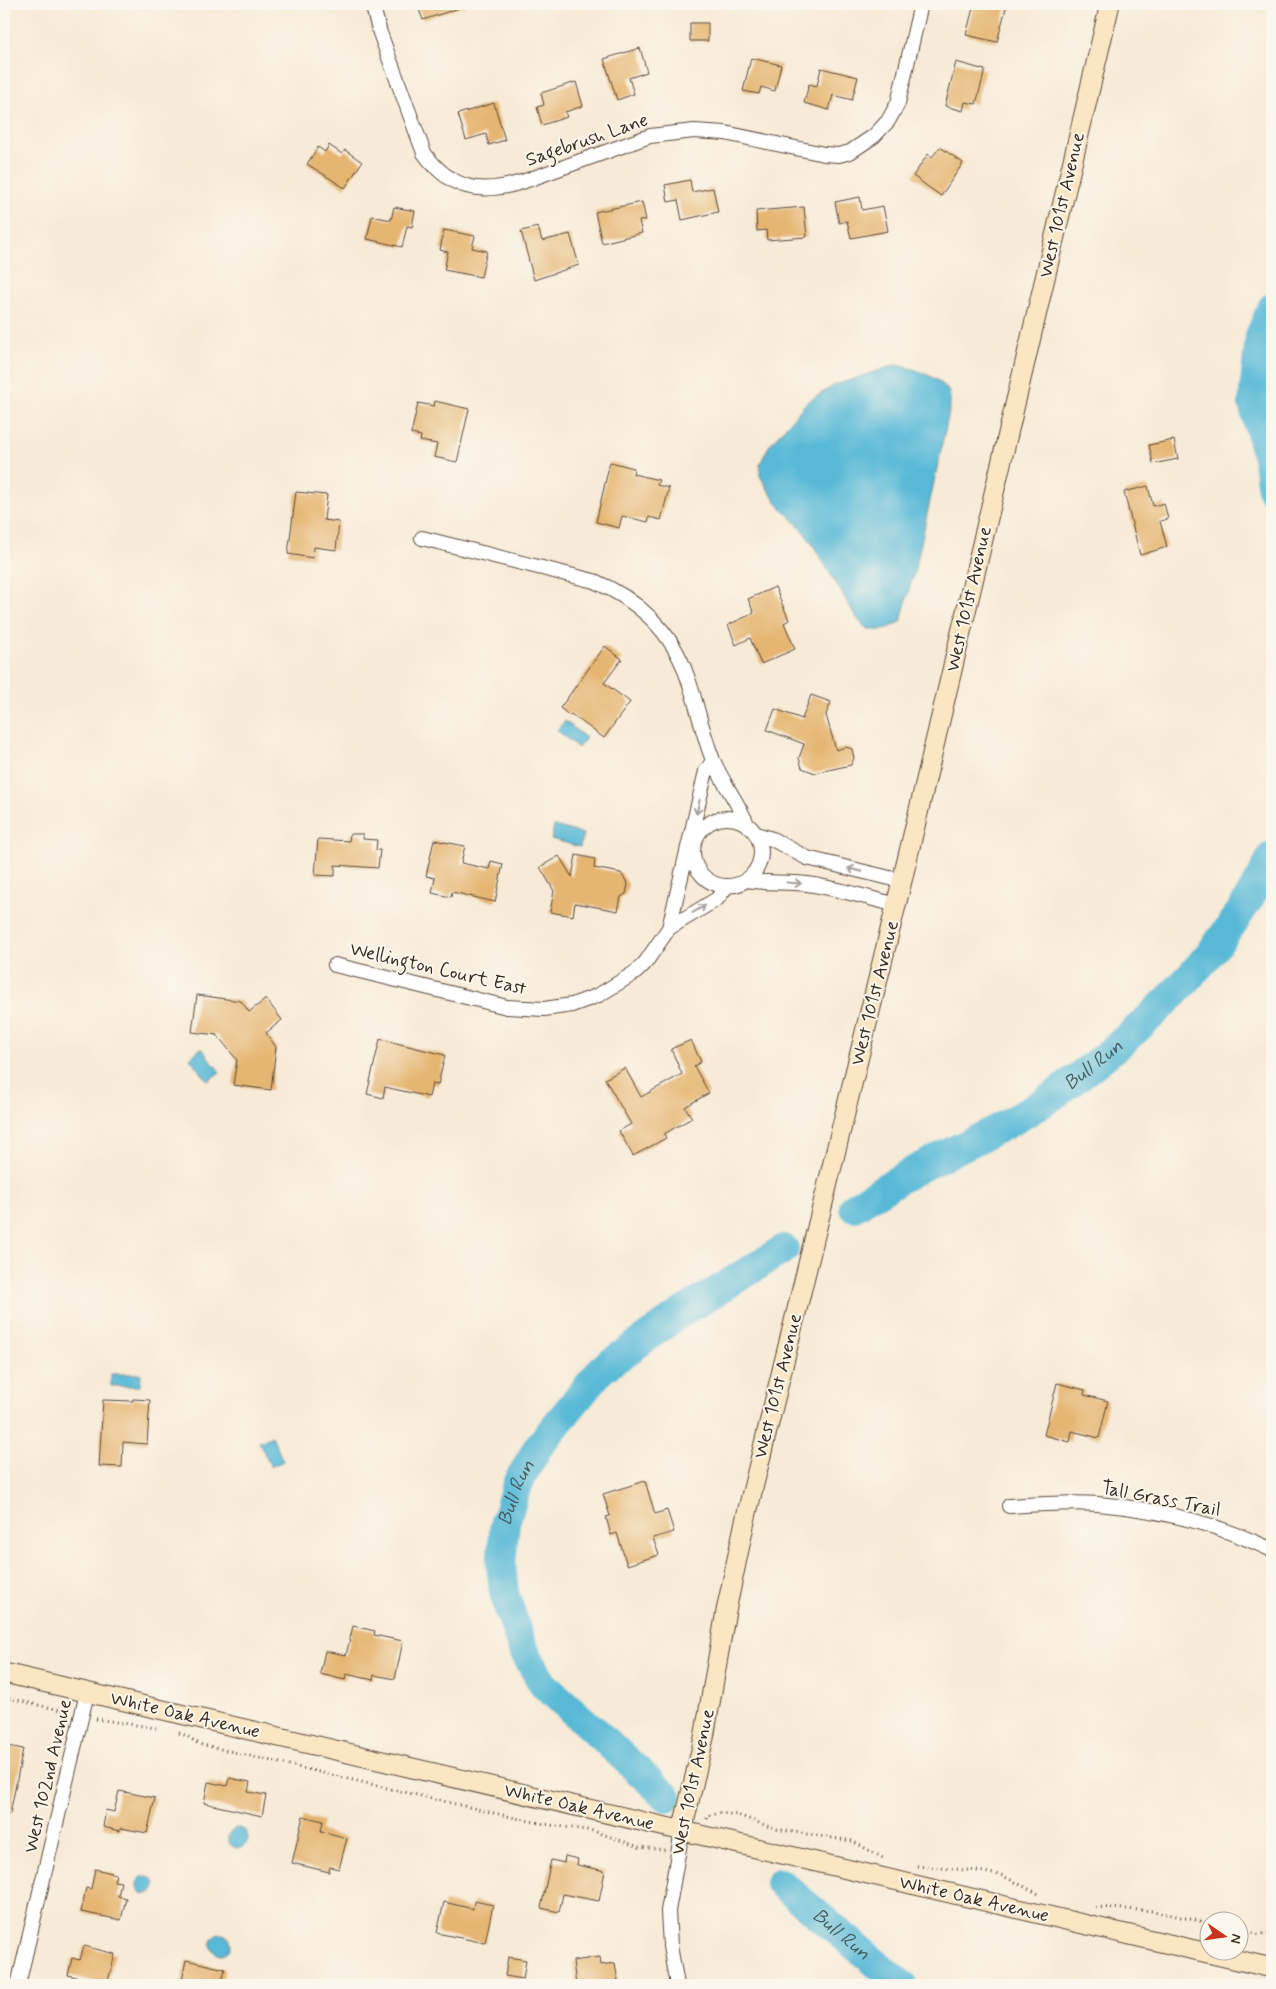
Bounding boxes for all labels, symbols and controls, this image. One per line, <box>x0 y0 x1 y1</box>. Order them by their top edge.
street label: Sagebrush Lane <box>522 107 652 175</box>
street label: West 101st Avenue <box>1033 130 1091 280</box>
street label: West 101st Avenue <box>940 524 998 674</box>
one-way arrow <box>693 798 702 814</box>
one-way arrow <box>847 865 863 874</box>
one-way arrow <box>786 878 802 888</box>
one-way arrow <box>692 903 706 913</box>
street label: West 101st Avenue <box>845 918 905 1068</box>
street label: Wellington Court East <box>347 937 529 1004</box>
water label: Bull Run <box>1058 1033 1129 1097</box>
street label: West 101st Avenue <box>748 1311 808 1461</box>
water label: Bull Run <box>491 1455 541 1529</box>
street label: Tall Grass Trail <box>1099 1475 1223 1523</box>
street label: White Oak Avenue <box>108 1686 262 1744</box>
street label: West 102nd Avenue <box>18 1697 78 1855</box>
street label: West 101st Avenue <box>665 1707 721 1857</box>
street label: White Oak Avenue <box>502 1778 656 1836</box>
street label: White Oak Avenue <box>897 1870 1051 1928</box>
water label: Bull Run <box>806 1902 876 1967</box>
north arrow <box>1198 1912 1248 1962</box>
text: N <box>1226 1932 1246 1945</box>

